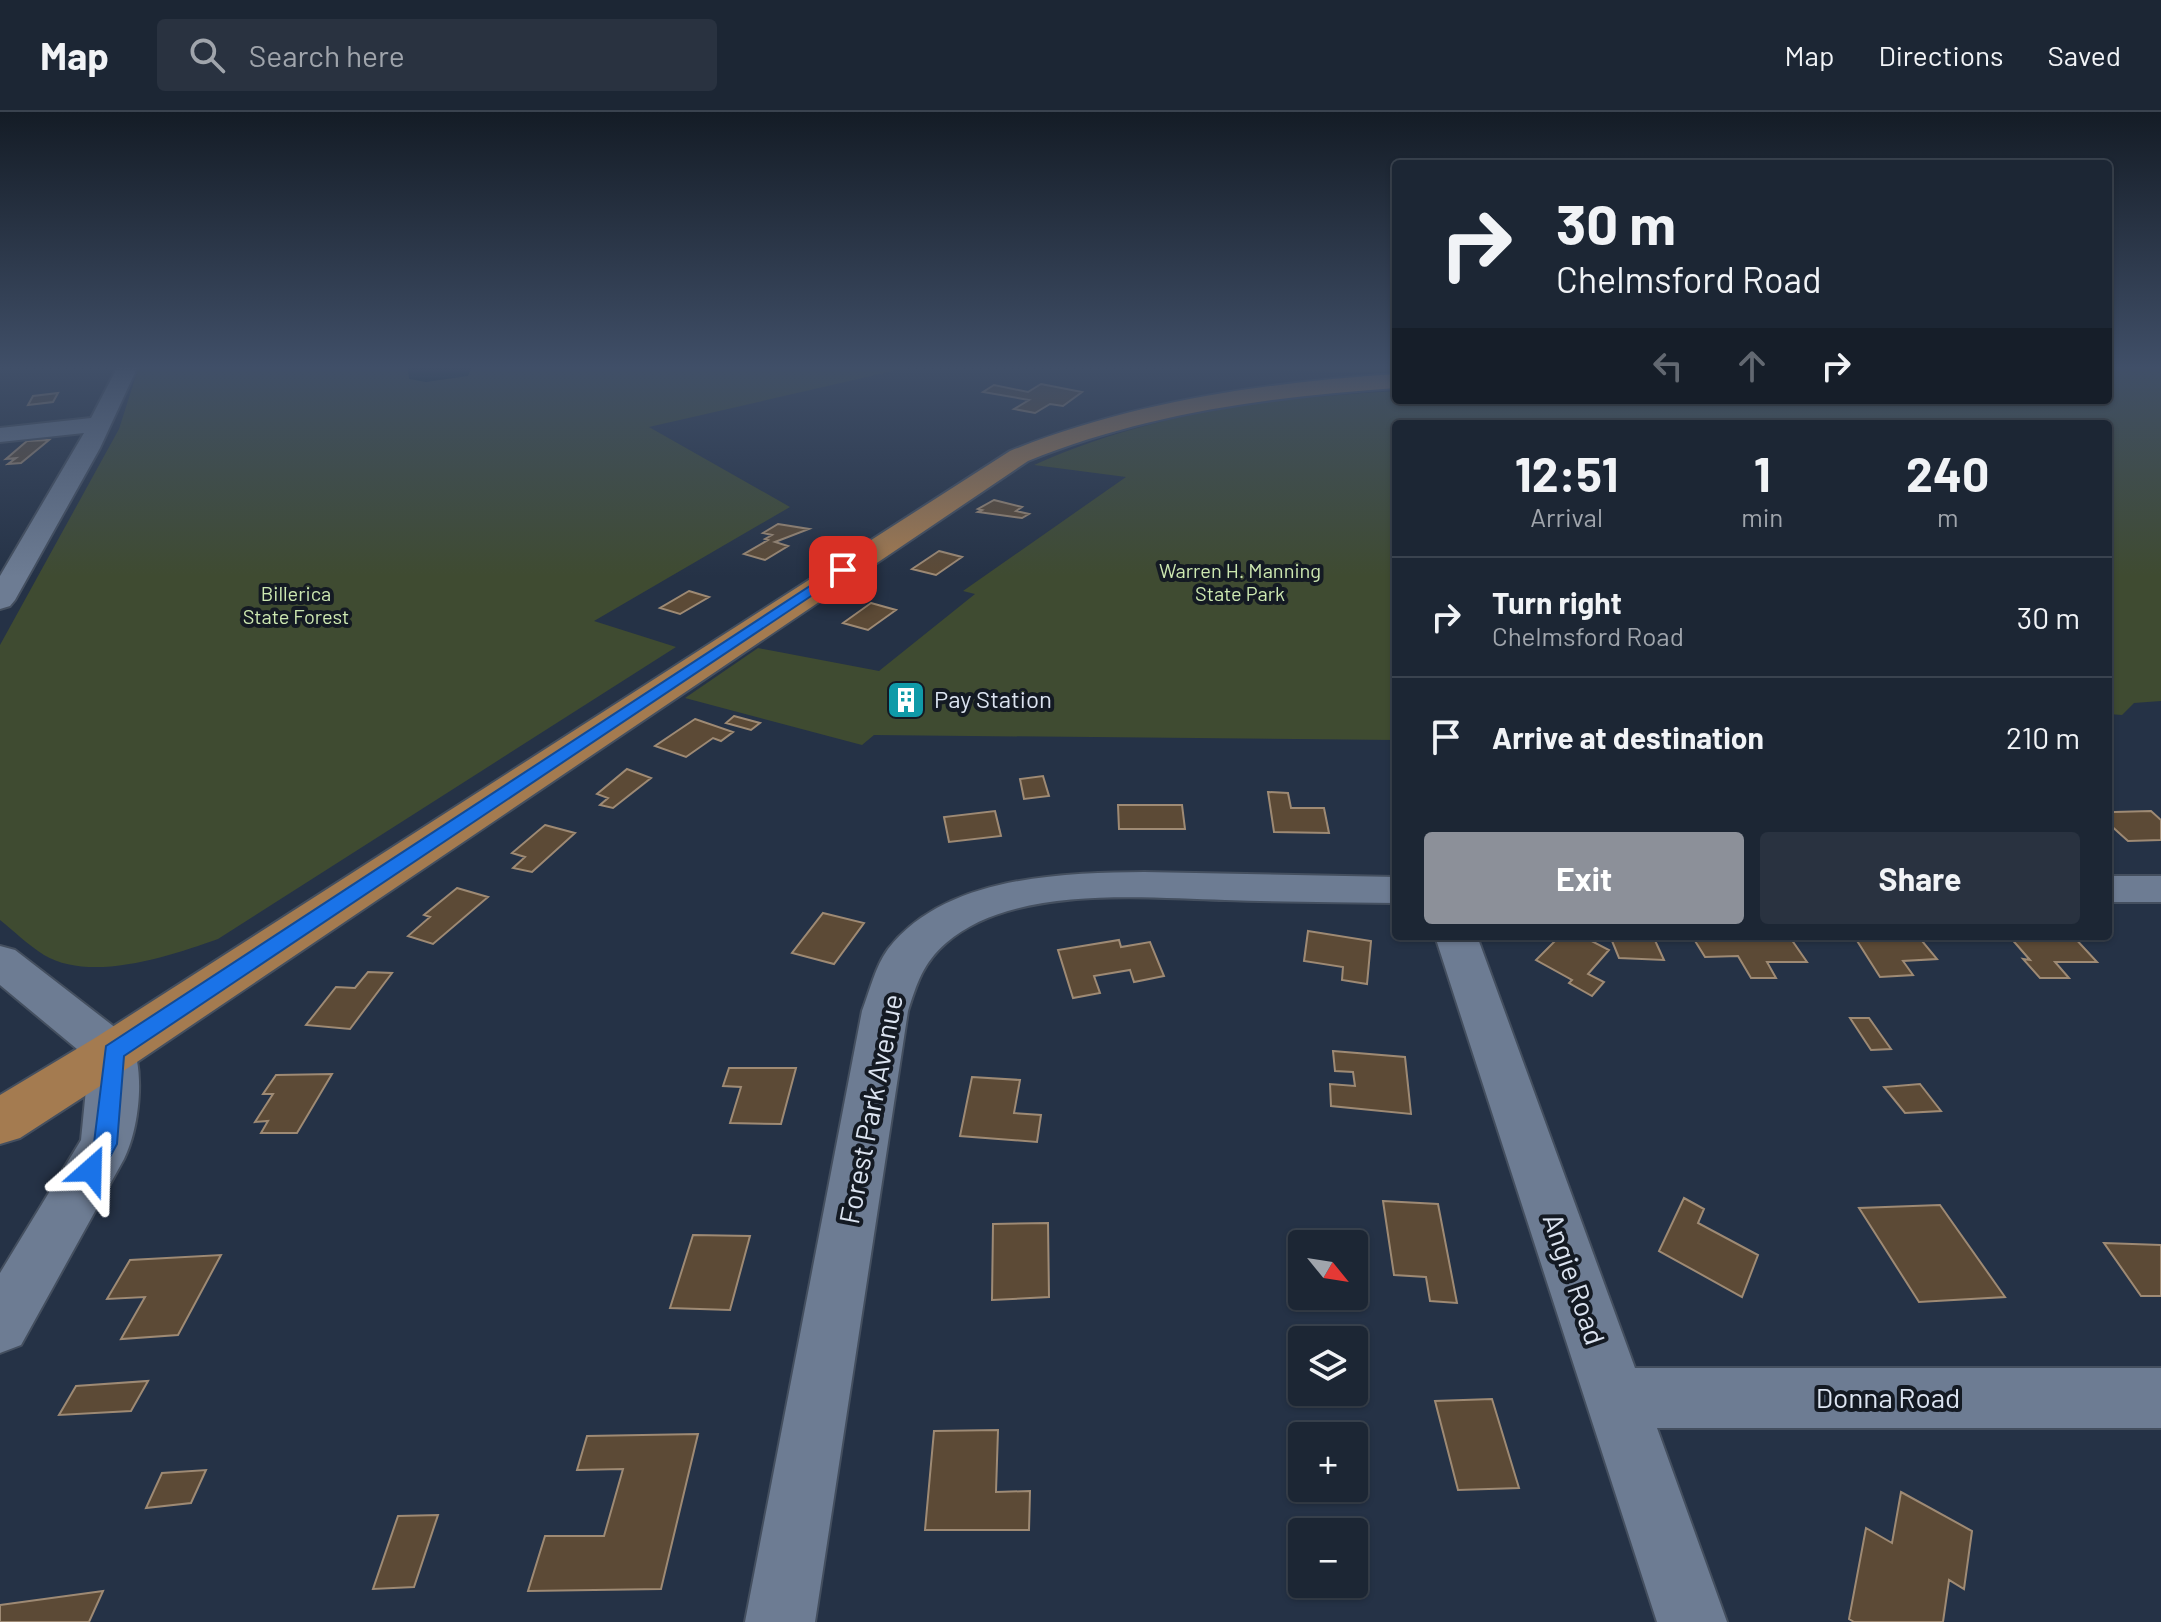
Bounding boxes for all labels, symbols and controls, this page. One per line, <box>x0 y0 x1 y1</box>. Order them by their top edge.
search box <box>157 19 717 91</box>
text: Map <box>40 32 109 78</box>
icon: search <box>185 33 229 77</box>
text: Search here <box>249 37 405 73</box>
text: Map <box>1785 38 1834 72</box>
text: Directions <box>1878 38 2004 72</box>
text: Saved <box>2048 38 2121 72</box>
text: 30 m <box>1556 189 1676 256</box>
icon: right <box>1424 192 1528 296</box>
text: Chelmsford Road <box>1556 257 1822 300</box>
icon: left <box>1646 344 1690 388</box>
icon: ahead <box>1730 344 1774 388</box>
icon: right <box>1814 344 1858 388</box>
text: 12:51 <box>1515 444 1618 502</box>
text: 1 <box>1754 444 1771 502</box>
text: 240 <box>1906 444 1989 502</box>
text: Arrival <box>1530 501 1603 532</box>
text: min <box>1741 501 1783 532</box>
text: m <box>1937 501 1958 532</box>
pin <box>809 536 877 604</box>
icon: arrive <box>821 548 865 592</box>
park label: Warren H. Manning State Park <box>1159 558 1321 605</box>
park label: Billerica State Forest <box>243 581 349 628</box>
text: Turn right <box>1492 584 1622 620</box>
icon: right <box>1424 595 1468 639</box>
text: 30 m <box>2017 599 2080 635</box>
text: Chelmsford Road <box>1492 620 1684 651</box>
building icon: Pay Station <box>885 679 927 721</box>
place label: Pay Station <box>934 684 1052 713</box>
icon: arrive <box>1424 715 1468 759</box>
text: Arrive at destination <box>1492 719 1764 755</box>
text: 210 m <box>2006 719 2080 755</box>
button: Exit <box>1424 832 1744 924</box>
button: Share <box>1760 832 2080 924</box>
street label: Forest Park Avenue <box>831 991 909 1227</box>
position arrow <box>49 1128 133 1212</box>
street label: Angie Road <box>1537 1209 1613 1349</box>
north arrow <box>1288 1230 1368 1310</box>
map controls <box>1288 1230 1368 1598</box>
button: layers <box>1288 1326 1368 1406</box>
street label: Donna Road <box>1816 1380 1960 1414</box>
button: + <box>1288 1422 1368 1502</box>
button: − <box>1288 1518 1368 1598</box>

